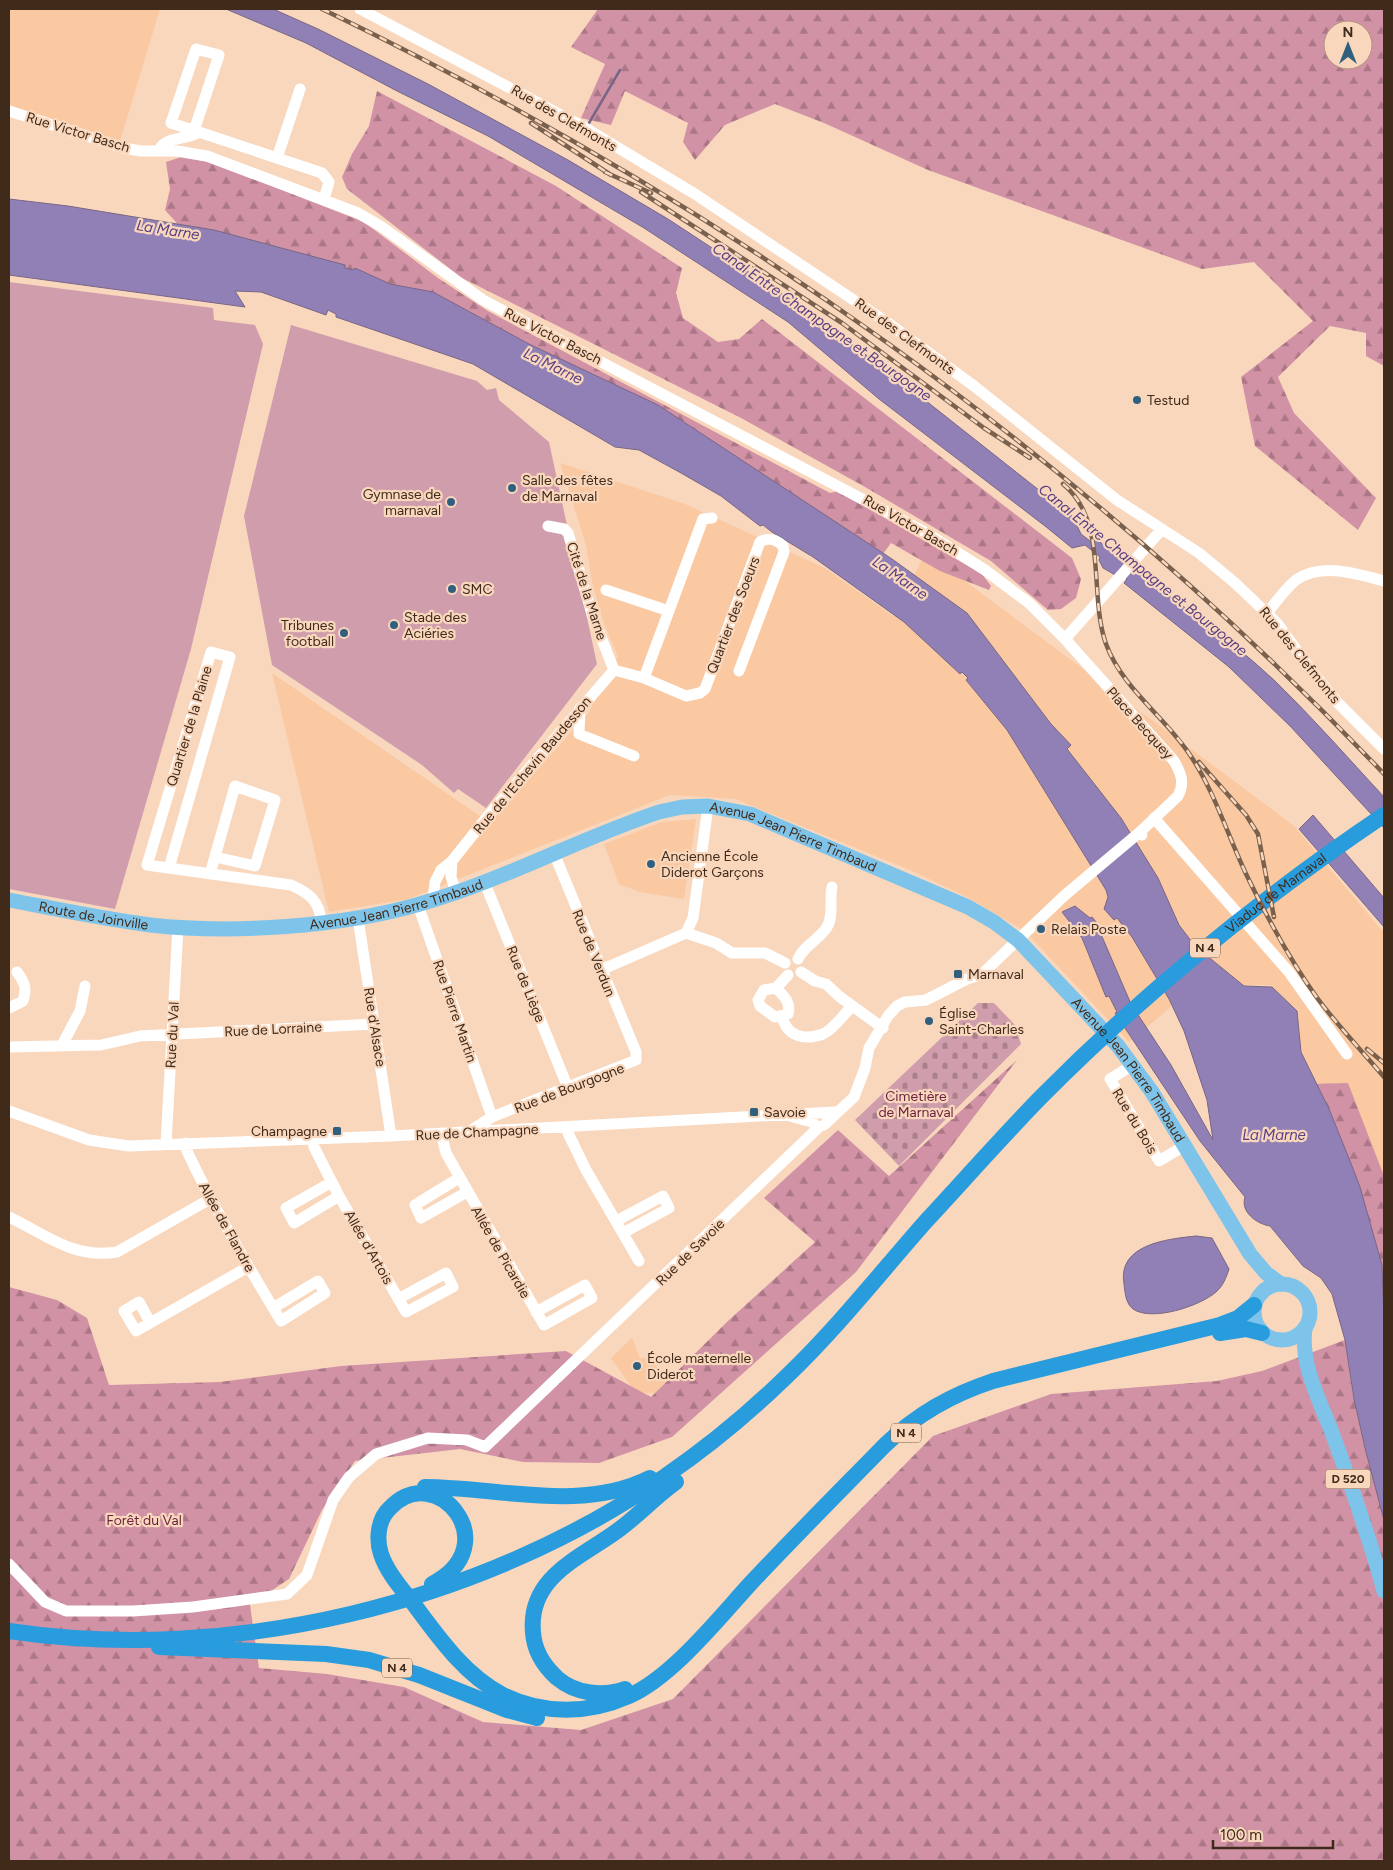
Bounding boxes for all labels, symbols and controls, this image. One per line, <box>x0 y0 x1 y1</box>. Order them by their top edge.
north arrow <box>1323 20 1373 70</box>
text: N <box>1343 24 1353 41</box>
street label: Rue des Clefmonts <box>508 81 620 156</box>
street label: Rue Victor Basch <box>24 109 132 156</box>
water label: La Marne <box>135 216 201 244</box>
water label: Canal Entre Champagne et Bourgogne <box>709 239 935 405</box>
street label: Rue des Clefmonts <box>852 295 958 378</box>
street label: Rue Victor Basch <box>501 304 605 368</box>
water label: La Marne <box>521 344 585 388</box>
place label: Testud <box>1147 392 1189 409</box>
marker: Testud <box>1131 394 1143 406</box>
place label: Salle des fêtes de Marnaval <box>522 472 613 505</box>
water label: Canal Entre Champagne et Bourgogne <box>1035 480 1251 660</box>
marker: Salle des fêtes de Marnaval <box>506 482 518 494</box>
place label: Gymnase de marnaval <box>363 486 441 519</box>
street label: Rue Victor Basch <box>860 491 962 560</box>
marker: Gymnase de marnaval <box>445 496 457 508</box>
street label: Cité de la Marne <box>563 540 610 643</box>
water label: La Marne <box>869 552 931 604</box>
street label: Quartier des Soeurs <box>703 554 764 676</box>
place label: SMC <box>462 581 493 598</box>
marker: SMC <box>446 583 458 595</box>
street label: Rue des Clefmonts <box>1256 604 1344 707</box>
place label: Stade des Aciéries <box>404 609 467 642</box>
place label: Tribunes football <box>281 617 334 650</box>
marker: Stade des Aciéries <box>388 619 400 631</box>
marker: Tribunes football <box>338 627 350 639</box>
street label: Quartier de la Plaine <box>163 664 216 788</box>
street label: Place Becquey <box>1103 684 1177 763</box>
street label: Rue de l'Echevin Baudesson <box>470 693 595 837</box>
street label: Avenue Jean Pierre Timbaud <box>708 798 879 876</box>
place label: Ancienne École Diderot Garçons <box>661 848 764 881</box>
street label: Viaduc de Marnaval <box>1222 850 1330 937</box>
marker: Ancienne École Diderot Garçons <box>645 858 657 870</box>
street label: Avenue Jean Pierre Timbaud <box>309 876 485 933</box>
street label: Route de Joinville <box>37 898 150 934</box>
street label: Rue de Verdun <box>568 907 619 999</box>
place label: Relais Poste <box>1051 921 1127 938</box>
marker: Relais Poste <box>1035 923 1047 935</box>
road number: N 4 <box>1190 938 1220 958</box>
street label: Rue de Liège <box>502 943 549 1025</box>
street label: Rue Pierre Martin <box>429 958 480 1065</box>
place label: Marnaval <box>968 966 1024 983</box>
marker: Marnaval <box>952 968 964 980</box>
street label: Rue d'Alsace <box>360 986 389 1068</box>
street label: Avenue Jean Pierre Timbaud <box>1068 994 1188 1145</box>
street label: Rue du Val <box>162 1001 183 1069</box>
place label: Église Saint-Charles <box>939 1005 1024 1038</box>
marker: Église Saint-Charles <box>923 1015 935 1027</box>
street label: Rue de Lorraine <box>224 1018 323 1041</box>
street label: Rue de Bourgogne <box>512 1060 627 1117</box>
street label: Rue du Bois <box>1108 1085 1161 1157</box>
park label: Cimetière de Marnaval <box>878 1088 954 1121</box>
place label: Savoie <box>764 1104 806 1121</box>
marker: Savoie <box>748 1106 760 1118</box>
street label: Rue de Champagne <box>415 1121 539 1144</box>
place label: Champagne <box>251 1123 327 1140</box>
marker: Champagne <box>331 1125 343 1137</box>
water label: La Marne <box>1242 1126 1306 1144</box>
street label: Allée de Flandre <box>195 1179 258 1275</box>
street label: Allée de Picardie <box>467 1203 534 1302</box>
street label: Allée d'Artois <box>341 1207 397 1287</box>
street label: Rue de Savoie <box>653 1215 728 1289</box>
place label: École maternelle Diderot <box>647 1350 751 1383</box>
marker: École maternelle Diderot <box>631 1360 643 1372</box>
road number: N 4 <box>891 1424 921 1442</box>
road number: D 520 <box>1326 1470 1370 1488</box>
park label: Forêt du Val <box>106 1512 182 1529</box>
road number: N 4 <box>382 1659 412 1678</box>
scale bar <box>1213 1818 1333 1850</box>
text: 100 m <box>1220 1826 1262 1844</box>

